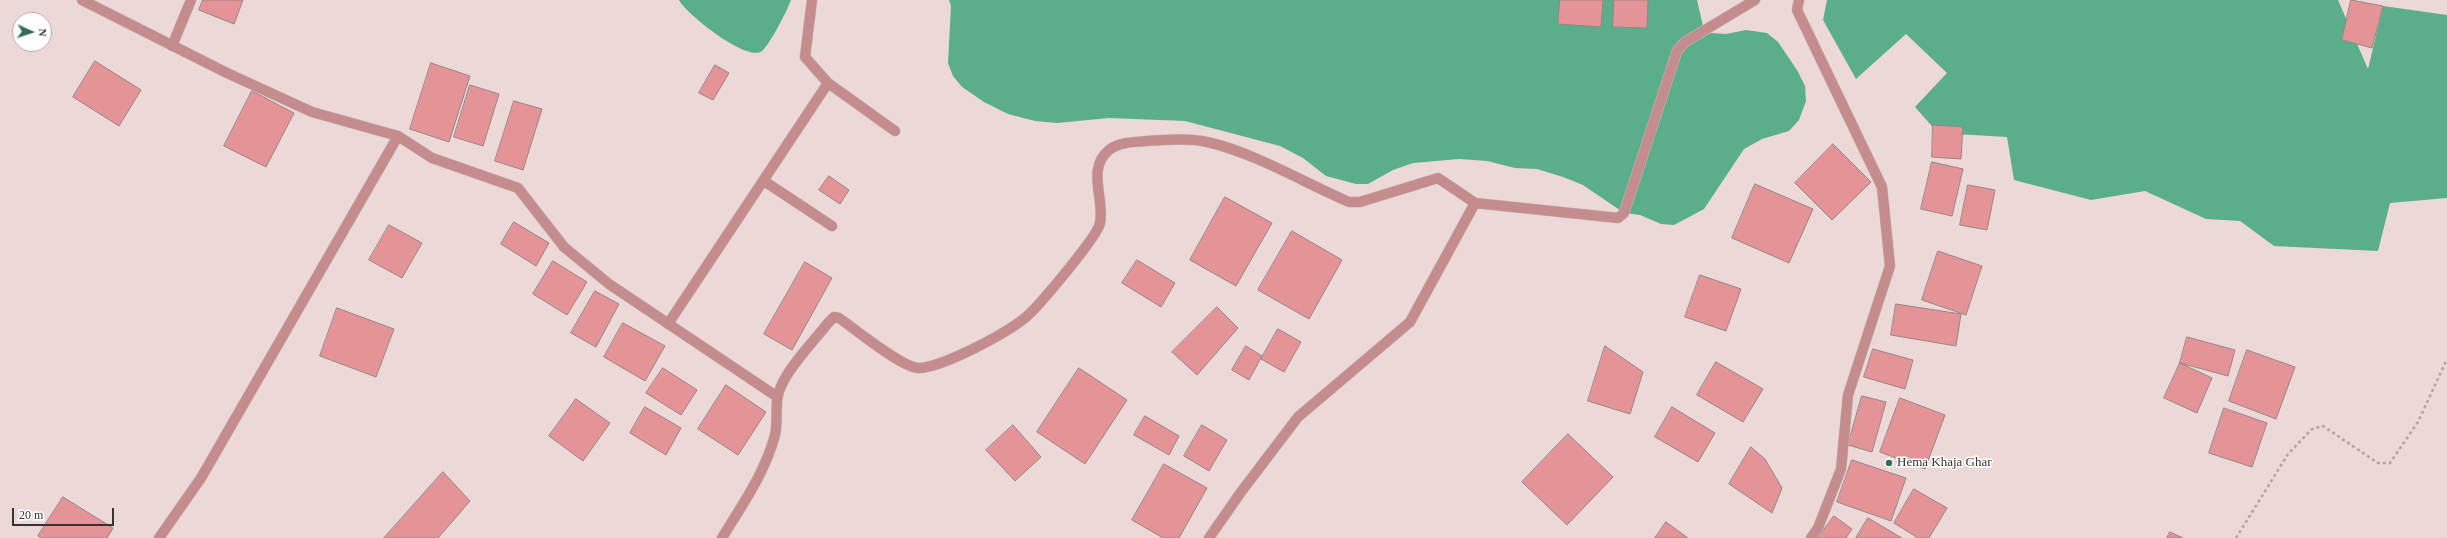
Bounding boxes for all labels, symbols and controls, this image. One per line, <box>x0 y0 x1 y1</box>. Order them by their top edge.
north arrow <box>12 12 52 52</box>
text: N <box>37 28 49 37</box>
place label: Hema Khaja Ghar <box>1897 455 1992 471</box>
marker: Hema Khaja Ghar <box>1884 458 1894 468</box>
scale bar <box>14 500 116 526</box>
text: 20 m <box>19 508 43 522</box>

